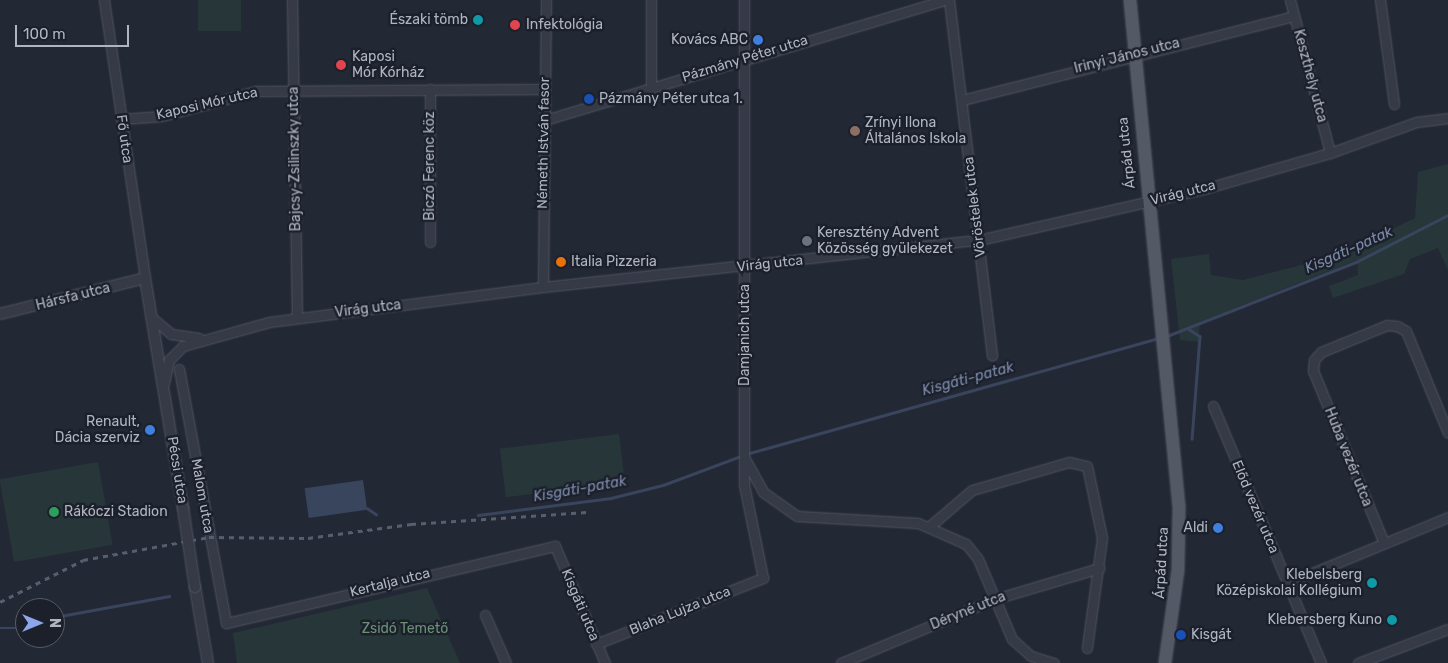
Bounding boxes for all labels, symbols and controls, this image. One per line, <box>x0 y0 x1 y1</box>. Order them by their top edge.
place label: Északi tömb <box>389 12 468 28</box>
marker: Északi tömb <box>472 14 484 26</box>
scale bar <box>18 15 131 47</box>
place label: Infektológia <box>526 17 603 33</box>
marker: Infektológia <box>508 18 522 32</box>
text: 100 m <box>23 25 65 43</box>
street label: Keszthely utca <box>1289 28 1331 124</box>
place label: Kovács ABC <box>671 32 748 48</box>
street label: Pázmány Péter utca <box>680 32 810 86</box>
marker: Kovács ABC <box>752 34 764 46</box>
street label: Irinyi János utca <box>1072 35 1182 77</box>
place label: Kaposi Mór Kórház <box>352 49 425 82</box>
marker: Kaposi Mór Kórház <box>334 58 348 72</box>
street label: Németh István fasor <box>534 77 554 209</box>
street label: Kaposi Mór utca <box>155 84 259 124</box>
street label: Bajcsy-Zsilinszky utca <box>285 86 305 232</box>
place label: Pázmány Péter utca 1. <box>599 91 743 107</box>
marker: Pázmány Péter utca 1. <box>583 93 595 105</box>
street label: Biczó Ferenc köz <box>422 111 438 221</box>
street label: Fő utca <box>112 114 136 164</box>
place label: Zrínyi Ilona Általános Iskola <box>865 115 966 148</box>
street label: Árpád utca <box>1115 116 1139 190</box>
marker: Zrínyi Ilona Általános Iskola <box>849 125 861 137</box>
street label: Vöröstelek utca <box>960 156 990 258</box>
street label: Virág utca <box>1149 177 1217 209</box>
water label: Kisgáti-patak <box>1302 223 1396 277</box>
place label: Keresztény Advent Közösség gyülekezet <box>817 225 953 258</box>
marker: Keresztény Advent Közösség gyülekezet <box>801 235 813 247</box>
street label: Virág utca <box>736 252 804 276</box>
place label: Italia Pizzeria <box>571 254 657 270</box>
marker: Italia Pizzeria <box>555 256 567 268</box>
street label: Hársfa utca <box>34 280 112 314</box>
street label: Damjanich utca <box>737 284 753 386</box>
street label: Virág utca <box>334 297 402 321</box>
water label: Kisgáti-patak <box>920 358 1016 400</box>
street label: Huba vezér utca <box>1320 405 1376 509</box>
place label: Renault, Dácia szerviz <box>55 414 140 447</box>
marker: Renault, Dácia szerviz <box>144 424 156 436</box>
street label: Pécsi utca <box>163 435 191 505</box>
street label: Malom utca <box>187 457 217 535</box>
street label: Előd vezér utca <box>1228 458 1282 556</box>
water label: Kisgáti-patak <box>532 472 628 506</box>
place label: Rákóczi Stadion <box>64 504 168 520</box>
marker: Rákóczi Stadion <box>48 506 60 518</box>
place label: Aldi <box>1184 520 1208 536</box>
marker: Aldi <box>1212 522 1224 534</box>
street label: Árpád utca <box>1152 527 1172 599</box>
street label: Kertalja utca <box>348 565 432 601</box>
street label: Kisgáti utca <box>557 566 603 644</box>
place label: Klebelsberg Középiskolai Kollégium <box>1216 567 1362 600</box>
marker: Klebelsberg Középiskolai Kollégium <box>1366 577 1378 589</box>
street label: Blaha Lujza utca <box>627 583 733 639</box>
street label: Déryné utca <box>928 588 1008 634</box>
north arrow <box>15 598 65 648</box>
place label: Klebersberg Kuno <box>1268 612 1382 628</box>
marker: Klebersberg Kuno <box>1386 614 1398 626</box>
text: N <box>46 618 63 628</box>
park label: Zsidó Temető <box>361 621 449 637</box>
place label: Kisgát <box>1191 627 1231 643</box>
marker: Kisgát <box>1175 629 1187 641</box>

